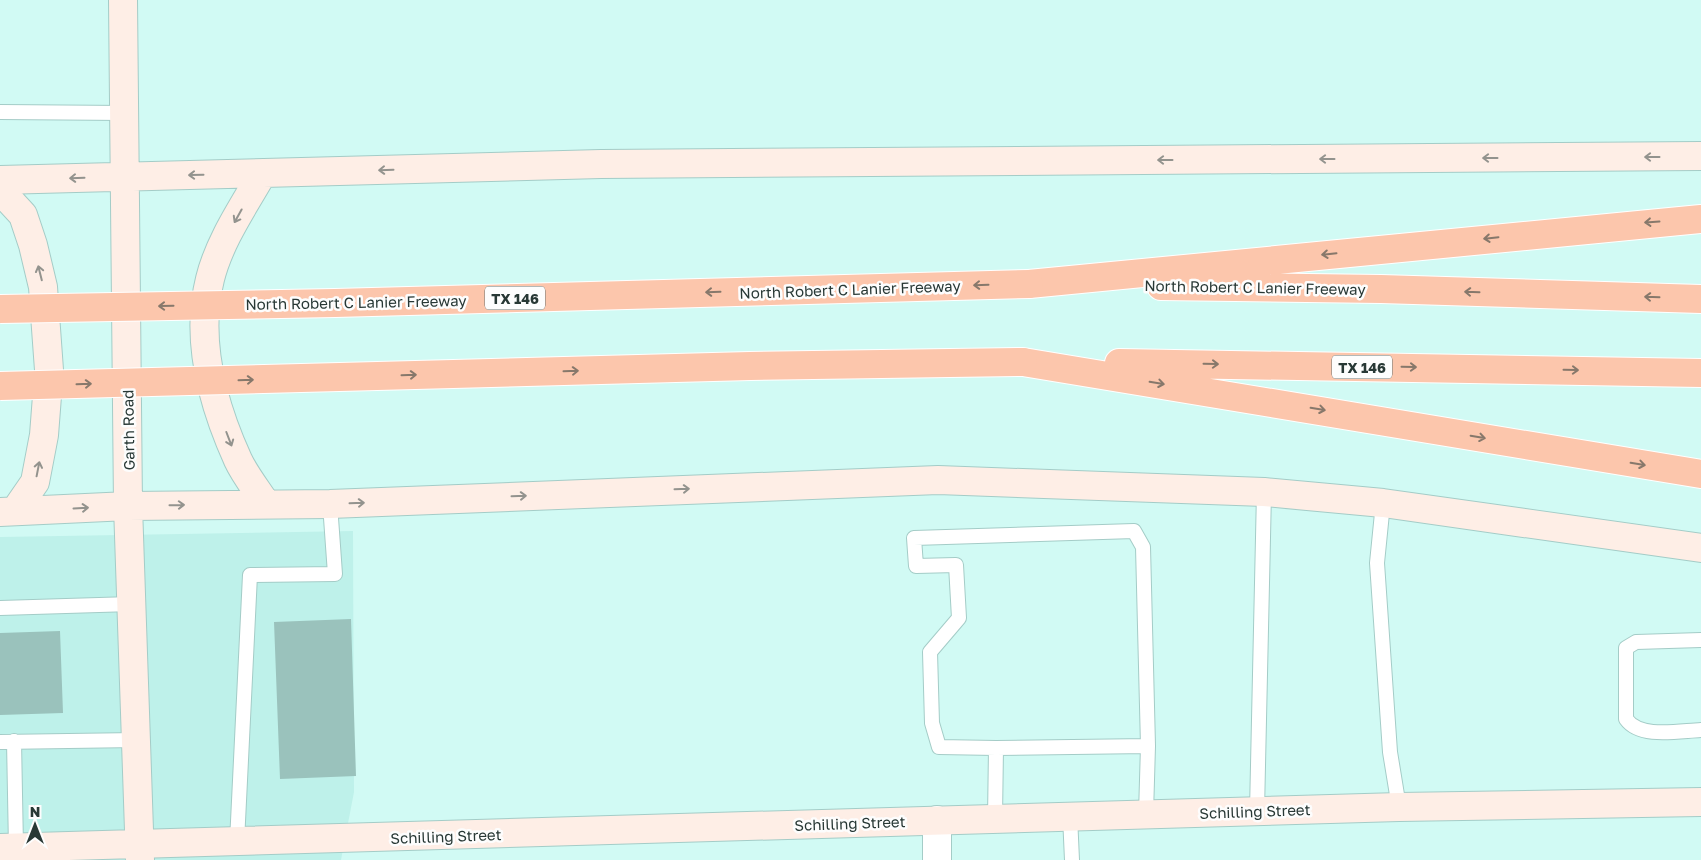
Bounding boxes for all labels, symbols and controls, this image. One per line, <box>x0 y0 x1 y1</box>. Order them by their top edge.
one-way arrow <box>1645 152 1661 162</box>
one-way arrow <box>1482 153 1498 163</box>
one-way arrow <box>1320 154 1336 164</box>
one-way arrow <box>1157 155 1174 165</box>
one-way arrow <box>378 165 394 175</box>
one-way arrow <box>188 170 204 180</box>
one-way arrow <box>69 173 85 183</box>
one-way arrow <box>233 209 243 224</box>
one-way arrow <box>1645 218 1661 227</box>
one-way arrow <box>1483 233 1499 243</box>
one-way arrow <box>1321 249 1337 259</box>
one-way arrow <box>35 265 44 281</box>
street label: North Robert C Lanier Freeway <box>739 276 962 302</box>
street label: North Robert C Lanier Freeway <box>1144 276 1366 298</box>
one-way arrow <box>973 280 989 290</box>
road number: TX 146 <box>485 286 545 310</box>
one-way arrow <box>1465 287 1481 297</box>
one-way arrow <box>706 288 722 297</box>
street label: North Robert C Lanier Freeway <box>245 291 467 313</box>
one-way arrow <box>1645 292 1661 302</box>
one-way arrow <box>158 301 174 311</box>
road number: TX 146 <box>1332 356 1392 378</box>
one-way arrow <box>1203 359 1219 369</box>
one-way arrow <box>1401 363 1417 372</box>
one-way arrow <box>562 366 579 376</box>
one-way arrow <box>1563 366 1579 375</box>
one-way arrow <box>400 370 416 380</box>
one-way arrow <box>238 375 254 384</box>
one-way arrow <box>75 379 91 389</box>
one-way arrow <box>1149 379 1165 389</box>
street label: Garth Road <box>118 389 138 471</box>
one-way arrow <box>1309 405 1325 415</box>
one-way arrow <box>225 431 235 446</box>
one-way arrow <box>1469 432 1485 442</box>
one-way arrow <box>1630 460 1646 470</box>
one-way arrow <box>34 461 43 477</box>
one-way arrow <box>674 485 690 494</box>
one-way arrow <box>511 491 527 500</box>
one-way arrow <box>349 498 365 507</box>
one-way arrow <box>168 500 185 510</box>
one-way arrow <box>72 503 89 513</box>
north arrow <box>10 800 60 850</box>
street label: Schilling Street <box>1199 800 1311 822</box>
text: N <box>30 803 40 820</box>
street label: Schilling Street <box>794 812 906 834</box>
street label: Schilling Street <box>390 825 502 847</box>

